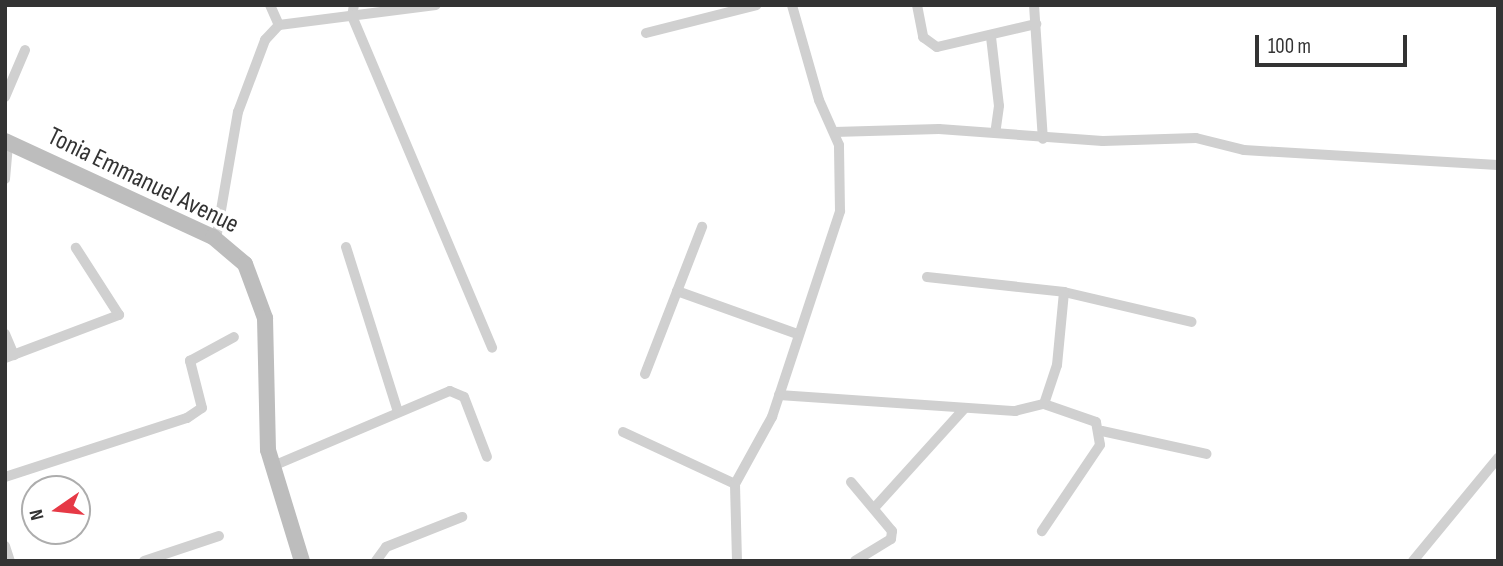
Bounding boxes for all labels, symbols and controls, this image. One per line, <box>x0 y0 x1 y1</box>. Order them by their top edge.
scale bar <box>1258 21 1410 65</box>
text: 100 m <box>1268 34 1311 59</box>
street label: Tonia Emmanuel Avenue <box>42 121 244 241</box>
north arrow <box>21 475 91 545</box>
text: N <box>25 507 49 522</box>

